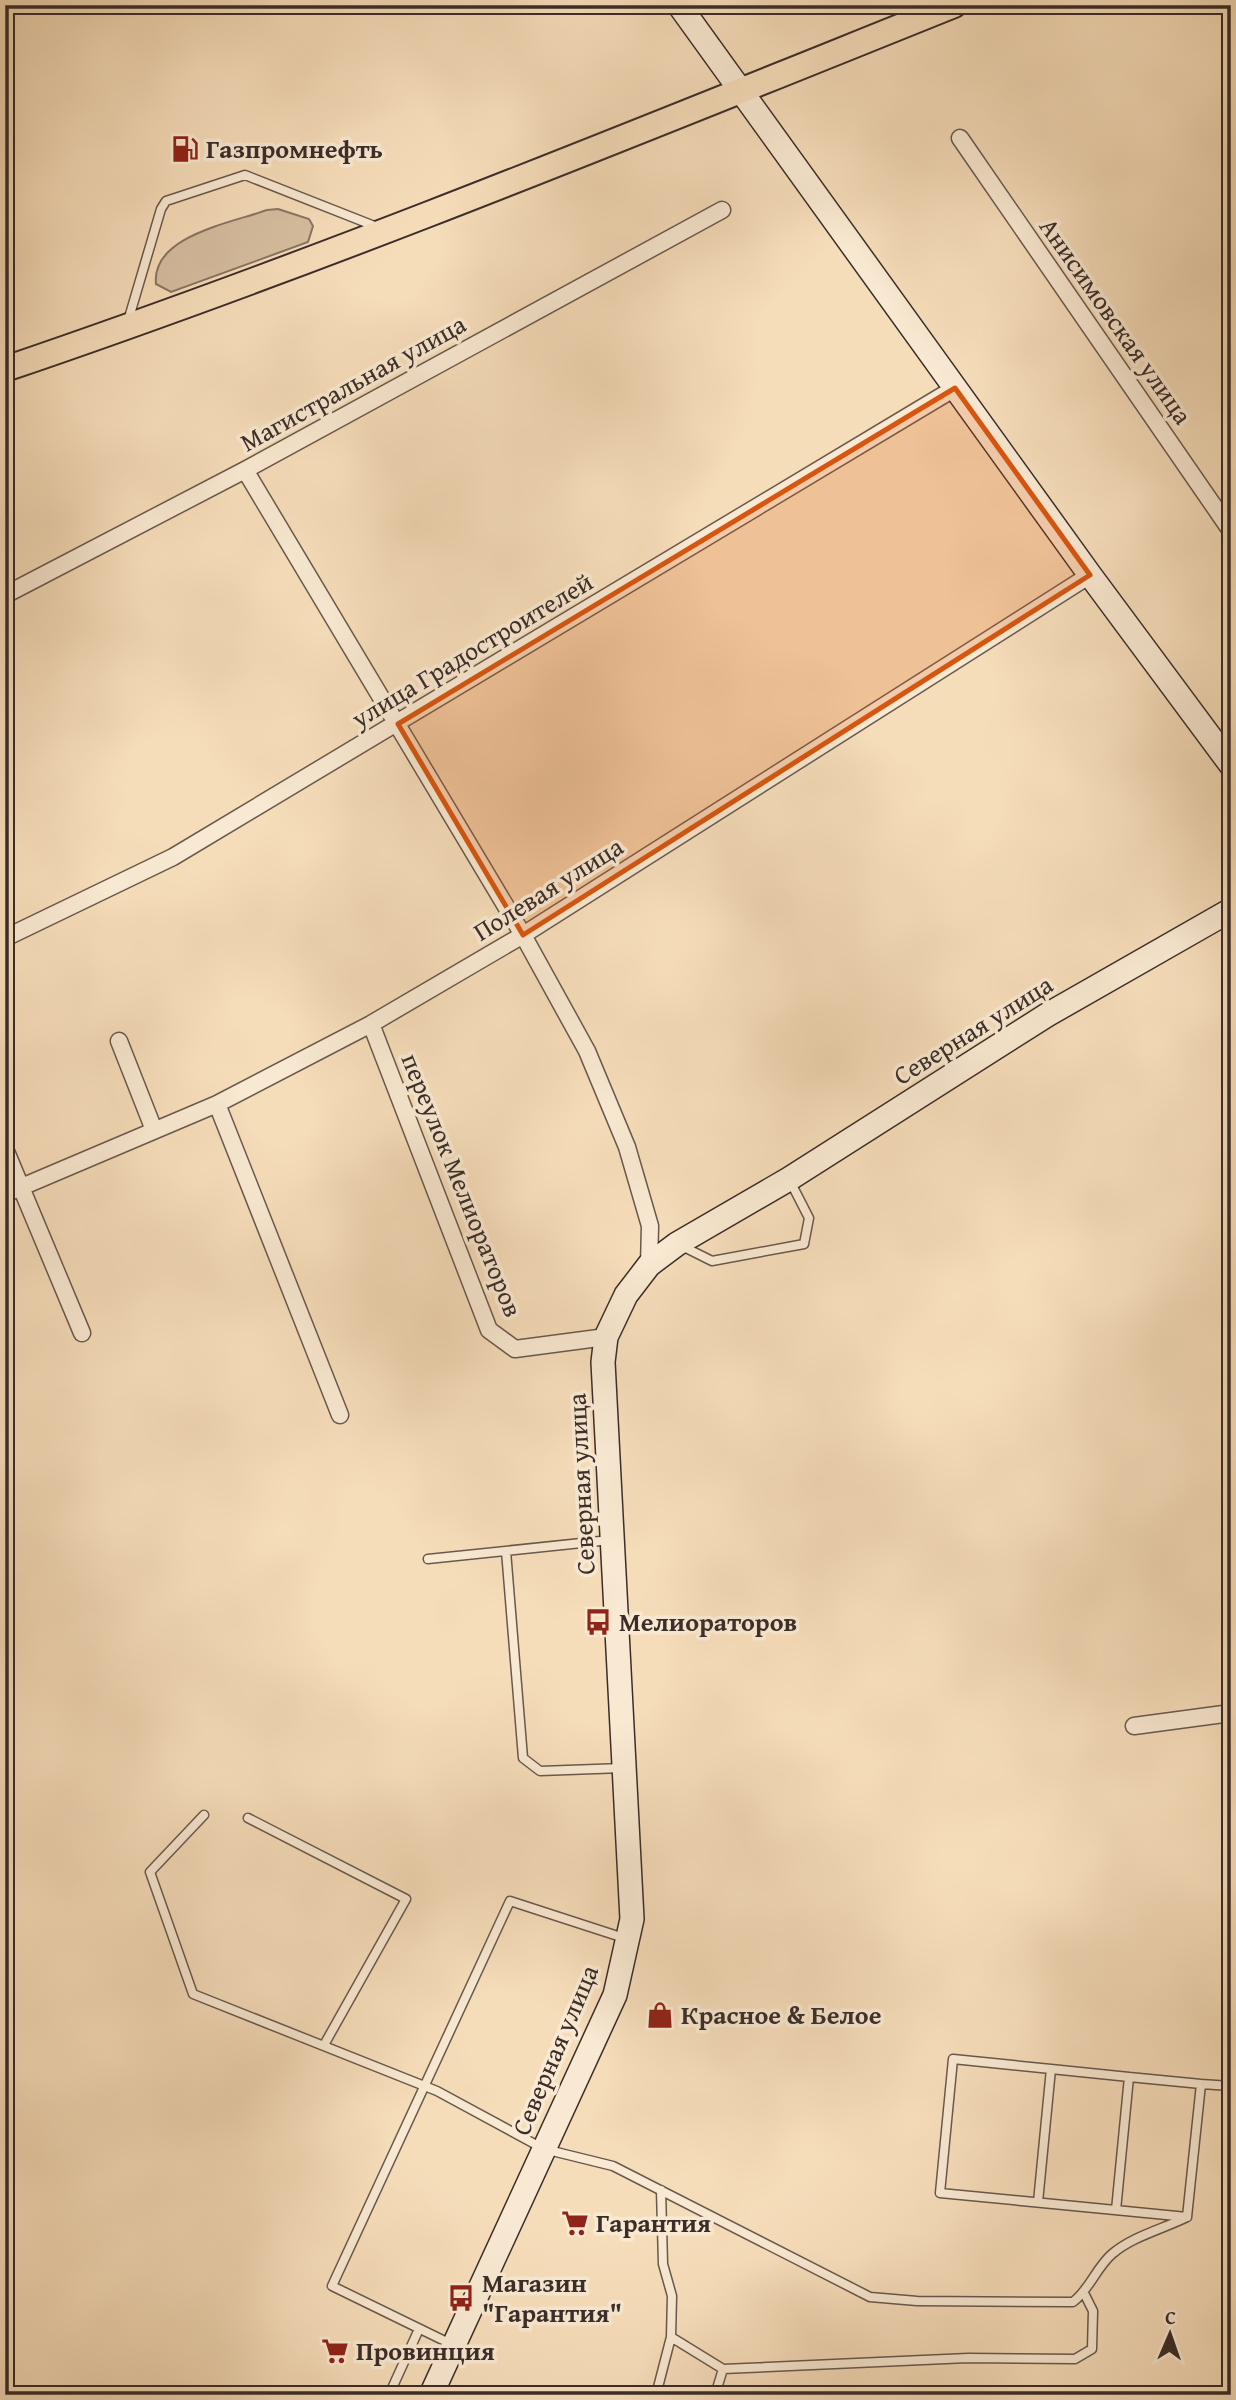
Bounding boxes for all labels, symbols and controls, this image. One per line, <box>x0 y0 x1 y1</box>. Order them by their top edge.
place label: Газпромнефть <box>206 129 383 168</box>
fuel station icon: Газпромнефть <box>170 134 200 164</box>
street label: Анисимовская улица <box>1030 209 1203 433</box>
street label: Магистральная улица <box>233 304 473 461</box>
street label: улица Градостроителей <box>343 562 600 738</box>
street label: Полевая улица <box>465 826 631 950</box>
street label: Северная улица <box>885 965 1061 1094</box>
street label: переулок Мелиораторов <box>392 1047 533 1322</box>
street label: Северная улица <box>556 1392 605 1576</box>
place label: Мелиораторов <box>619 1602 797 1641</box>
bus stop icon: Мелиораторов <box>583 1607 613 1637</box>
street label: Северная улица <box>501 1958 608 2141</box>
place label: Красное & Белое <box>681 1995 882 2034</box>
shop icon: Красное & Белое <box>645 2000 675 2030</box>
place label: Гарантия <box>596 2203 711 2242</box>
supermarket icon: Гарантия <box>560 2208 590 2238</box>
place label: Магазин "Гарантия" <box>482 2263 622 2332</box>
bus stop icon: Магазин "Гарантия" <box>446 2283 476 2313</box>
north arrow <box>1134 2298 1204 2368</box>
text: С <box>1165 2303 1177 2331</box>
place label: Провинция <box>356 2331 495 2370</box>
supermarket icon: Провинция <box>320 2336 350 2366</box>

